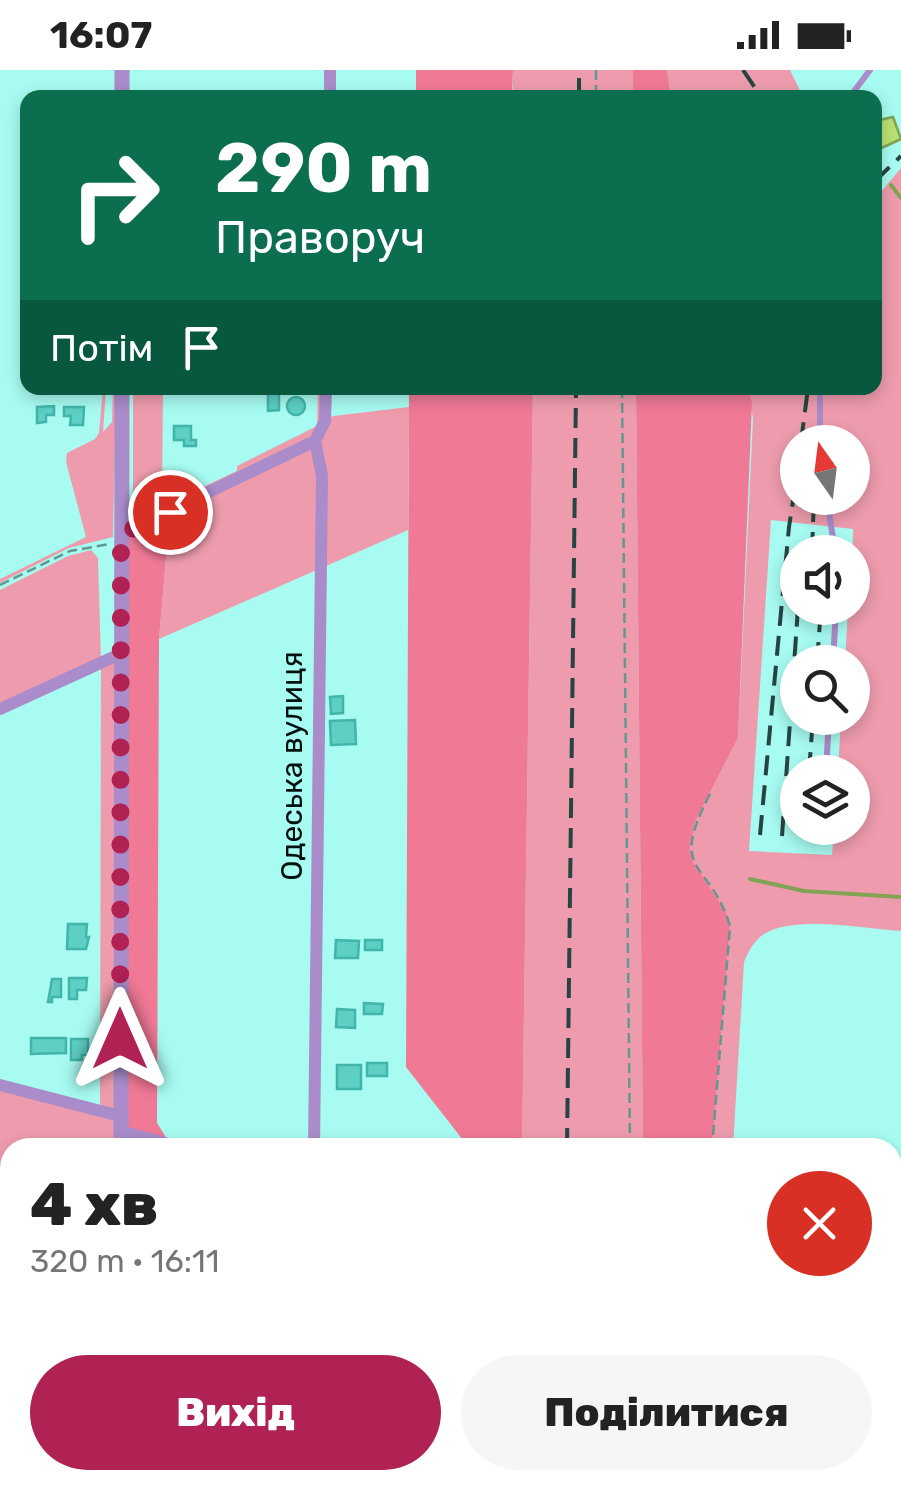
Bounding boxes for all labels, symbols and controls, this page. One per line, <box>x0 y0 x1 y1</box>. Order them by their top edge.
text: 16:07 <box>50 12 152 58</box>
text: 290 m <box>215 127 432 210</box>
icon: right <box>50 130 180 260</box>
text: Праворуч <box>215 211 425 264</box>
icon: arrive <box>174 320 229 375</box>
text: Потім <box>50 325 154 371</box>
north arrow <box>780 425 870 515</box>
map controls <box>780 425 870 845</box>
pin <box>128 470 213 555</box>
icon: arrive <box>143 485 198 540</box>
button: sound <box>780 535 870 625</box>
button: search <box>780 645 870 735</box>
street label: Одеська вулиця <box>274 651 310 881</box>
button: layers <box>780 755 870 845</box>
position arrow <box>68 987 172 1091</box>
text: 4 хв <box>30 1169 159 1240</box>
button: close <box>767 1171 872 1276</box>
text: 320 m · 16:11 <box>30 1242 219 1280</box>
button: Вихід <box>30 1355 441 1470</box>
button: Поділитися <box>461 1355 872 1470</box>

